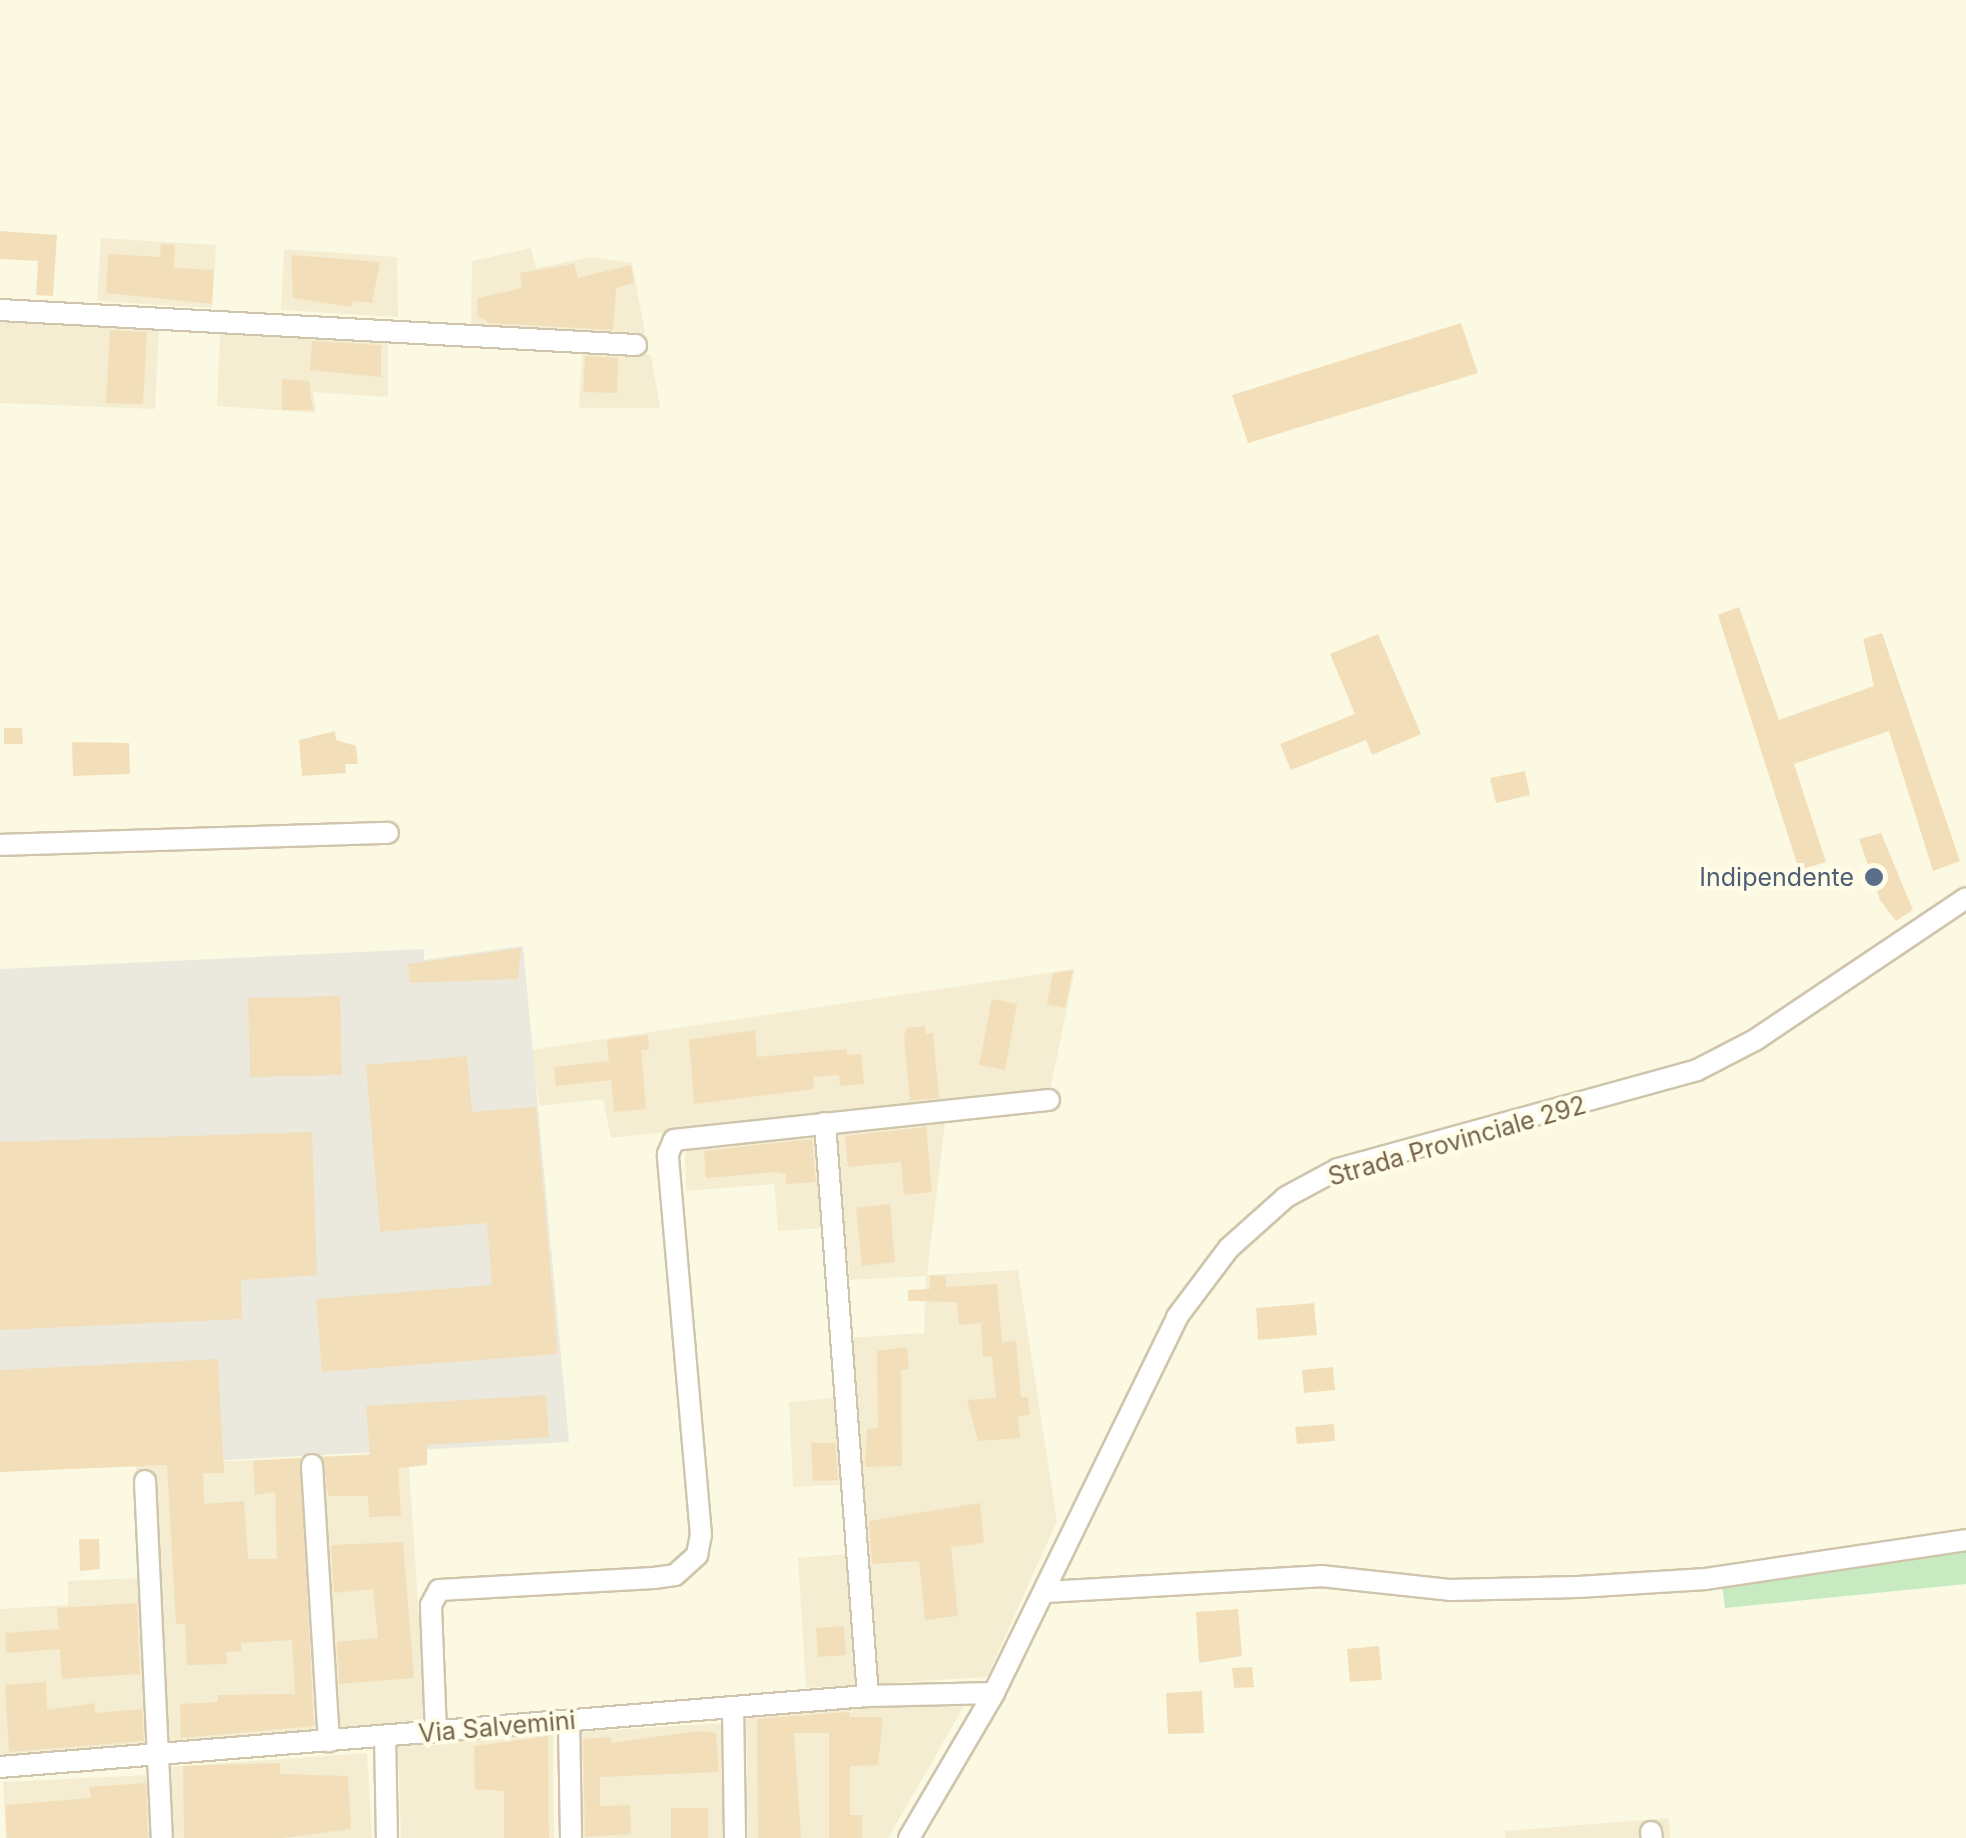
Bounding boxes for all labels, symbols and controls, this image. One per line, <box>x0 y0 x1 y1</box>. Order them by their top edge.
place label: Indipendente <box>1699 862 1854 892</box>
marker: Indipendente <box>1863 866 1885 888</box>
street label: Strada Provinciale 292 <box>1325 1090 1589 1192</box>
street label: Via Salvemini <box>417 1705 577 1749</box>

